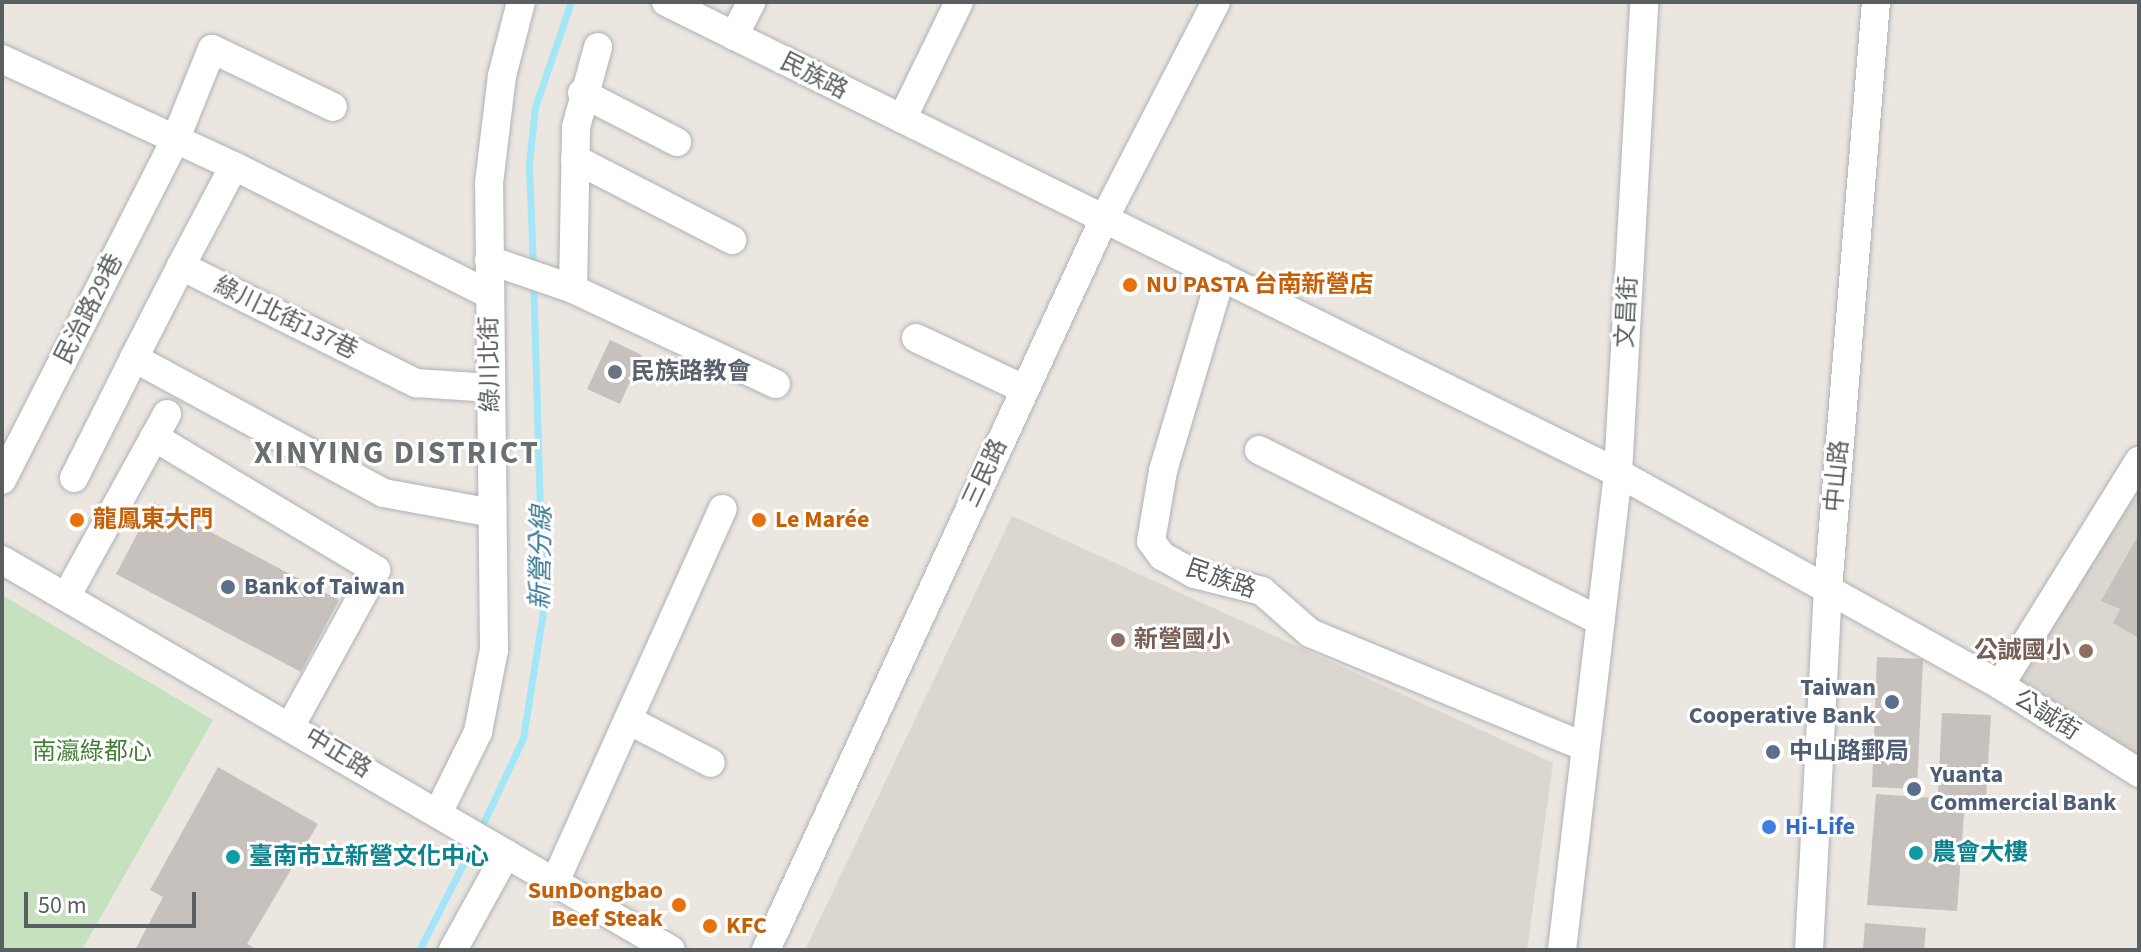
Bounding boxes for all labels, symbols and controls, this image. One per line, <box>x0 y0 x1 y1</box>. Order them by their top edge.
street label: 民族路 <box>775 47 853 105</box>
street label: 民治路29巷 <box>49 249 129 369</box>
street label: 綠川北街137巷 <box>210 271 362 365</box>
place label: NU PASTA 台南新營店 <box>1146 271 1374 299</box>
street label: 文昌街 <box>1611 275 1643 349</box>
marker: NU PASTA 台南新營店 <box>1121 276 1139 294</box>
street label: 綠川北街 <box>475 316 505 412</box>
place label: 民族路教會 <box>631 358 751 386</box>
marker: 民族路教會 <box>606 363 624 381</box>
district label: XINYING DISTRICT <box>254 434 540 472</box>
street label: 三民路 <box>957 434 1013 512</box>
street label: 中山路 <box>1820 439 1854 513</box>
place label: 龍鳳東大門 <box>93 506 213 534</box>
water label: 新營分線 <box>524 506 558 610</box>
place label: Le Marée <box>775 506 869 534</box>
marker: 龍鳳東大門 <box>68 511 86 529</box>
marker: Le Marée <box>750 511 768 529</box>
street label: 民族路 <box>1182 554 1260 604</box>
place label: Bank of Taiwan <box>244 573 405 601</box>
marker: Bank of Taiwan <box>219 578 237 596</box>
place label: 新營國小 <box>1134 626 1230 654</box>
marker: 新營國小 <box>1109 631 1127 649</box>
place label: 公誠國小 <box>1974 637 2070 665</box>
marker: 公誠國小 <box>2077 642 2095 660</box>
place label: Taiwan Cooperative Bank <box>1689 674 1876 730</box>
street label: 公誠街 <box>2009 684 2085 746</box>
marker: Taiwan Cooperative Bank <box>1883 693 1901 711</box>
street label: 中正路 <box>300 722 376 784</box>
park label: 南瀛綠都心 <box>32 738 152 766</box>
place label: 中山路郵局 <box>1789 738 1909 766</box>
marker: 中山路郵局 <box>1764 743 1782 761</box>
place label: Yuanta Commercial Bank <box>1930 761 2116 817</box>
marker: Yuanta Commercial Bank <box>1905 780 1923 798</box>
place label: Hi-Life <box>1785 813 1855 841</box>
marker: Hi-Life <box>1760 818 1778 836</box>
place label: 農會大樓 <box>1932 839 2028 867</box>
place label: 臺南市立新營文化中心 <box>249 843 489 871</box>
marker: 農會大樓 <box>1907 844 1925 862</box>
marker: 臺南市立新營文化中心 <box>224 848 242 866</box>
scale bar <box>28 876 200 926</box>
place label: SunDongbao Beef Steak <box>528 877 663 933</box>
text: 50 m <box>38 888 87 923</box>
marker: SunDongbao Beef Steak <box>670 896 688 914</box>
place label: KFC <box>726 912 767 940</box>
marker: KFC <box>701 917 719 935</box>

